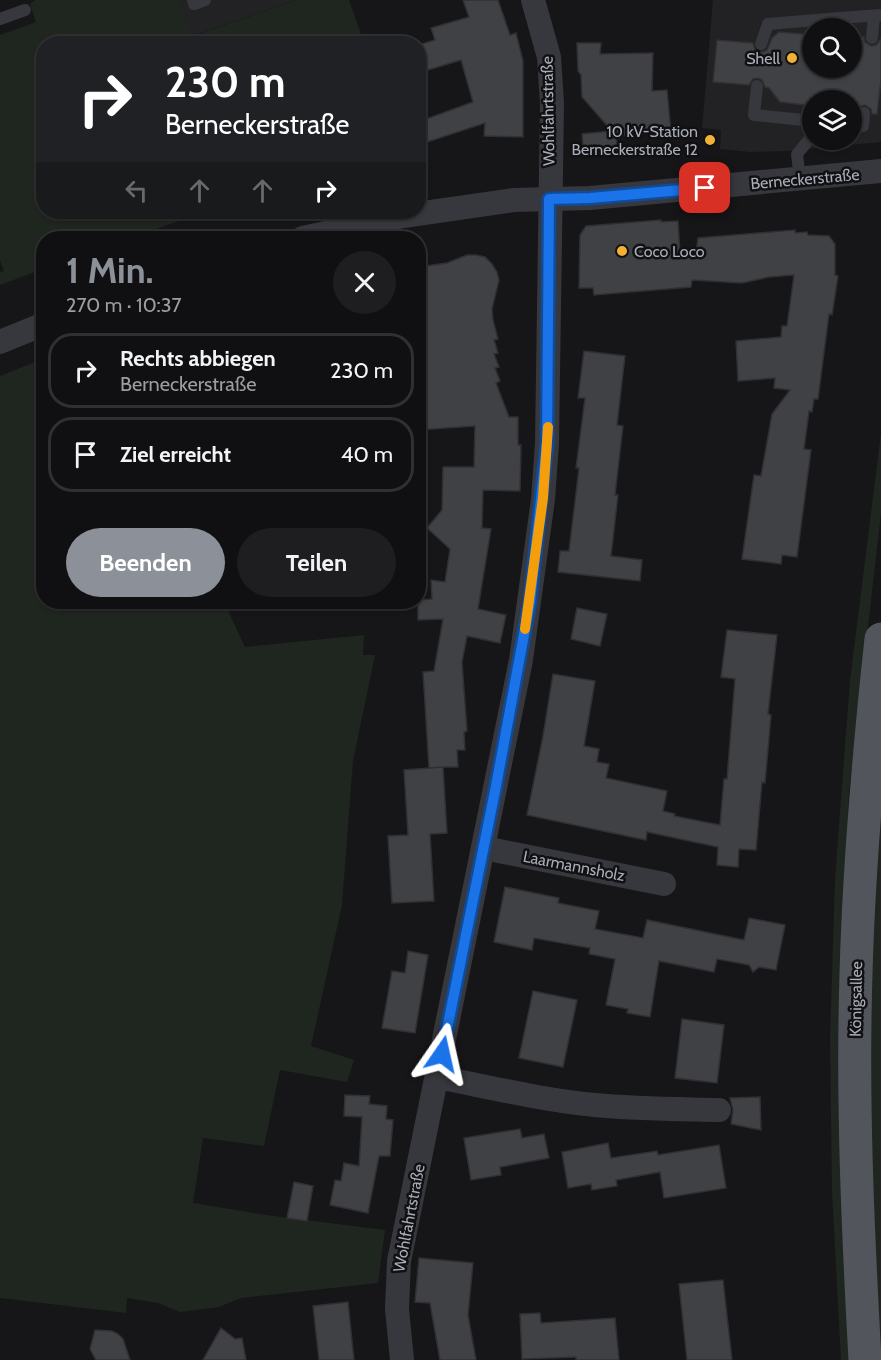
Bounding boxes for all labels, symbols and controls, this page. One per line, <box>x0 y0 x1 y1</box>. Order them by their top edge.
map controls <box>802 18 862 150</box>
button: search <box>802 18 862 78</box>
place label: Shell <box>746 49 780 68</box>
marker: Shell <box>785 51 799 65</box>
text: 230 m <box>165 56 285 108</box>
street label: Wohlfahrtstraße <box>538 56 558 166</box>
icon: right <box>66 60 144 138</box>
button: layers <box>802 90 862 150</box>
text: Berneckerstraße <box>165 108 349 141</box>
place label: 10 kV-Station Berneckerstraße 12 <box>572 122 698 159</box>
marker: 10 kV-Station Berneckerstraße 12 <box>703 133 717 147</box>
pin <box>679 162 730 213</box>
street label: Berneckerstraße <box>750 165 860 193</box>
icon: arrive <box>688 171 721 204</box>
icon: left <box>120 174 153 207</box>
icon: ahead <box>183 174 216 207</box>
icon: ahead <box>246 174 279 207</box>
icon: right <box>309 174 342 207</box>
place label: Coco Loco <box>634 242 705 261</box>
marker: Coco Loco <box>615 244 629 258</box>
text: 1 Min. <box>66 248 154 292</box>
button: close <box>333 251 396 314</box>
text: 270 m · 10:37 <box>66 293 182 317</box>
text: Rechts abbiegen <box>120 345 276 372</box>
icon: right <box>69 354 102 387</box>
text: 230 m <box>330 357 393 384</box>
text: Berneckerstraße <box>120 372 257 396</box>
icon: arrive <box>69 438 102 471</box>
text: Ziel erreicht <box>120 441 231 468</box>
text: 40 m <box>341 441 393 468</box>
button: Beenden <box>66 528 225 597</box>
button: Teilen <box>237 528 396 597</box>
street label: Laarmannsholz <box>521 847 627 885</box>
street label: Königsallee <box>846 961 866 1037</box>
position arrow <box>410 1022 474 1086</box>
street label: Wohlfahrtstraße <box>389 1162 429 1274</box>

